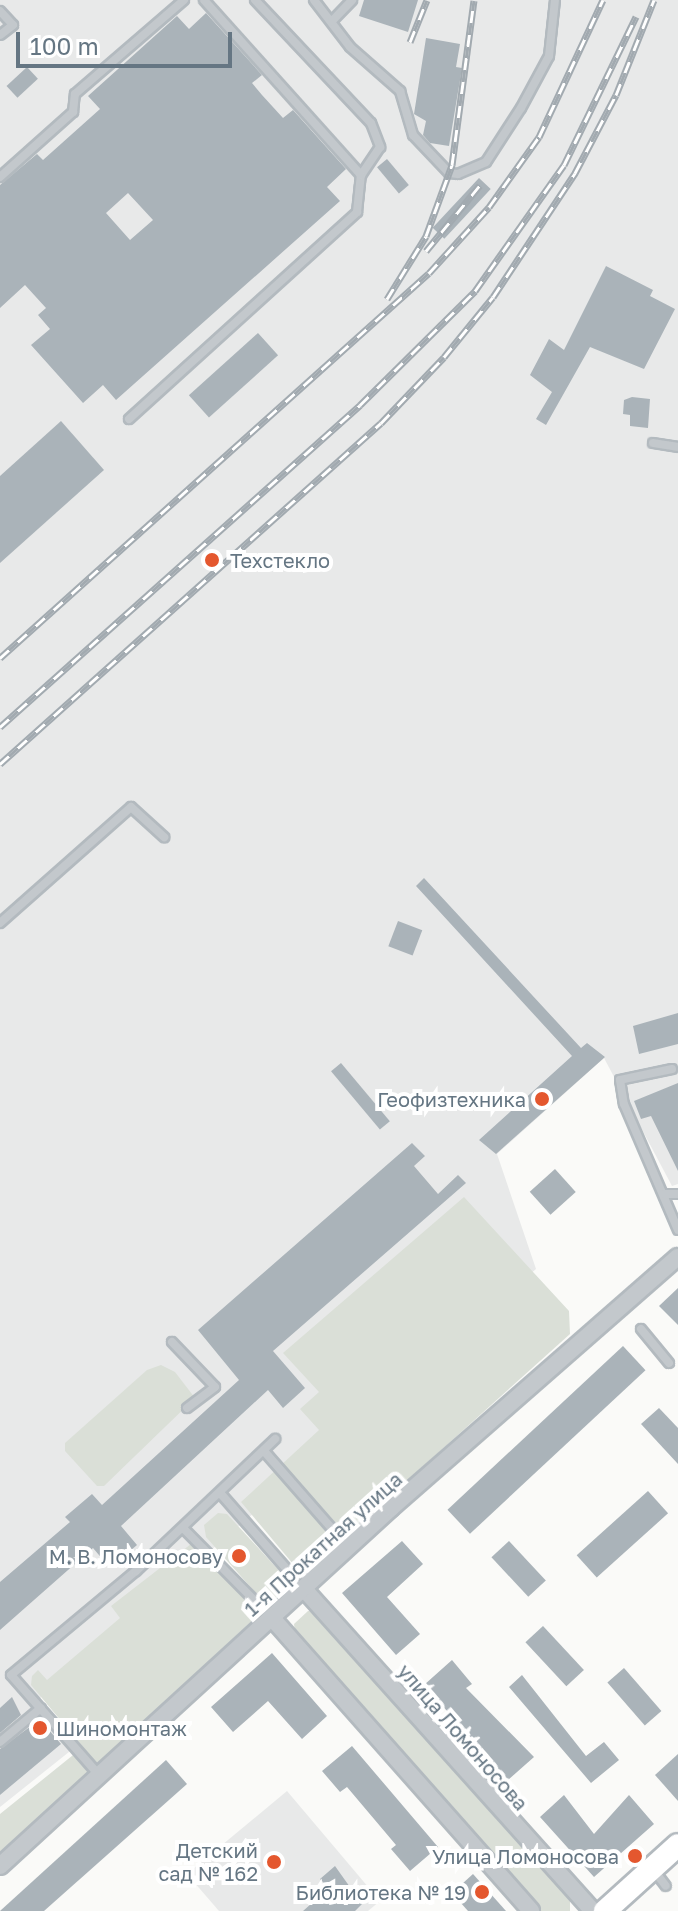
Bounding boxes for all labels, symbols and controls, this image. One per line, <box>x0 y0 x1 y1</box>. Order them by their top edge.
scale bar <box>20 16 236 66</box>
text: 100 m <box>30 31 99 60</box>
place label: Техстекло <box>230 548 330 572</box>
marker: Техстекло <box>201 549 223 571</box>
place label: Геофизтехника <box>377 1087 526 1111</box>
marker: Геофизтехника <box>533 1090 551 1108</box>
street label: 1-я Прокатная улица <box>239 1467 407 1621</box>
place label: М. В. Ломоносову <box>49 1544 223 1568</box>
marker: М. В. Ломоносову <box>230 1547 248 1565</box>
street label: улица Ломоносова <box>393 1659 533 1815</box>
place label: Шиномонтаж <box>56 1716 187 1740</box>
marker: Шиномонтаж <box>31 1719 49 1737</box>
place label: Детский сад № 162 <box>158 1838 258 1885</box>
place label: Улица Ломоносова <box>432 1844 619 1868</box>
marker: Улица Ломоносова <box>626 1847 644 1865</box>
marker: Детский сад № 162 <box>265 1853 283 1871</box>
place label: Библиотека № 19 <box>296 1880 466 1904</box>
marker: Библиотека № 19 <box>473 1883 491 1901</box>

